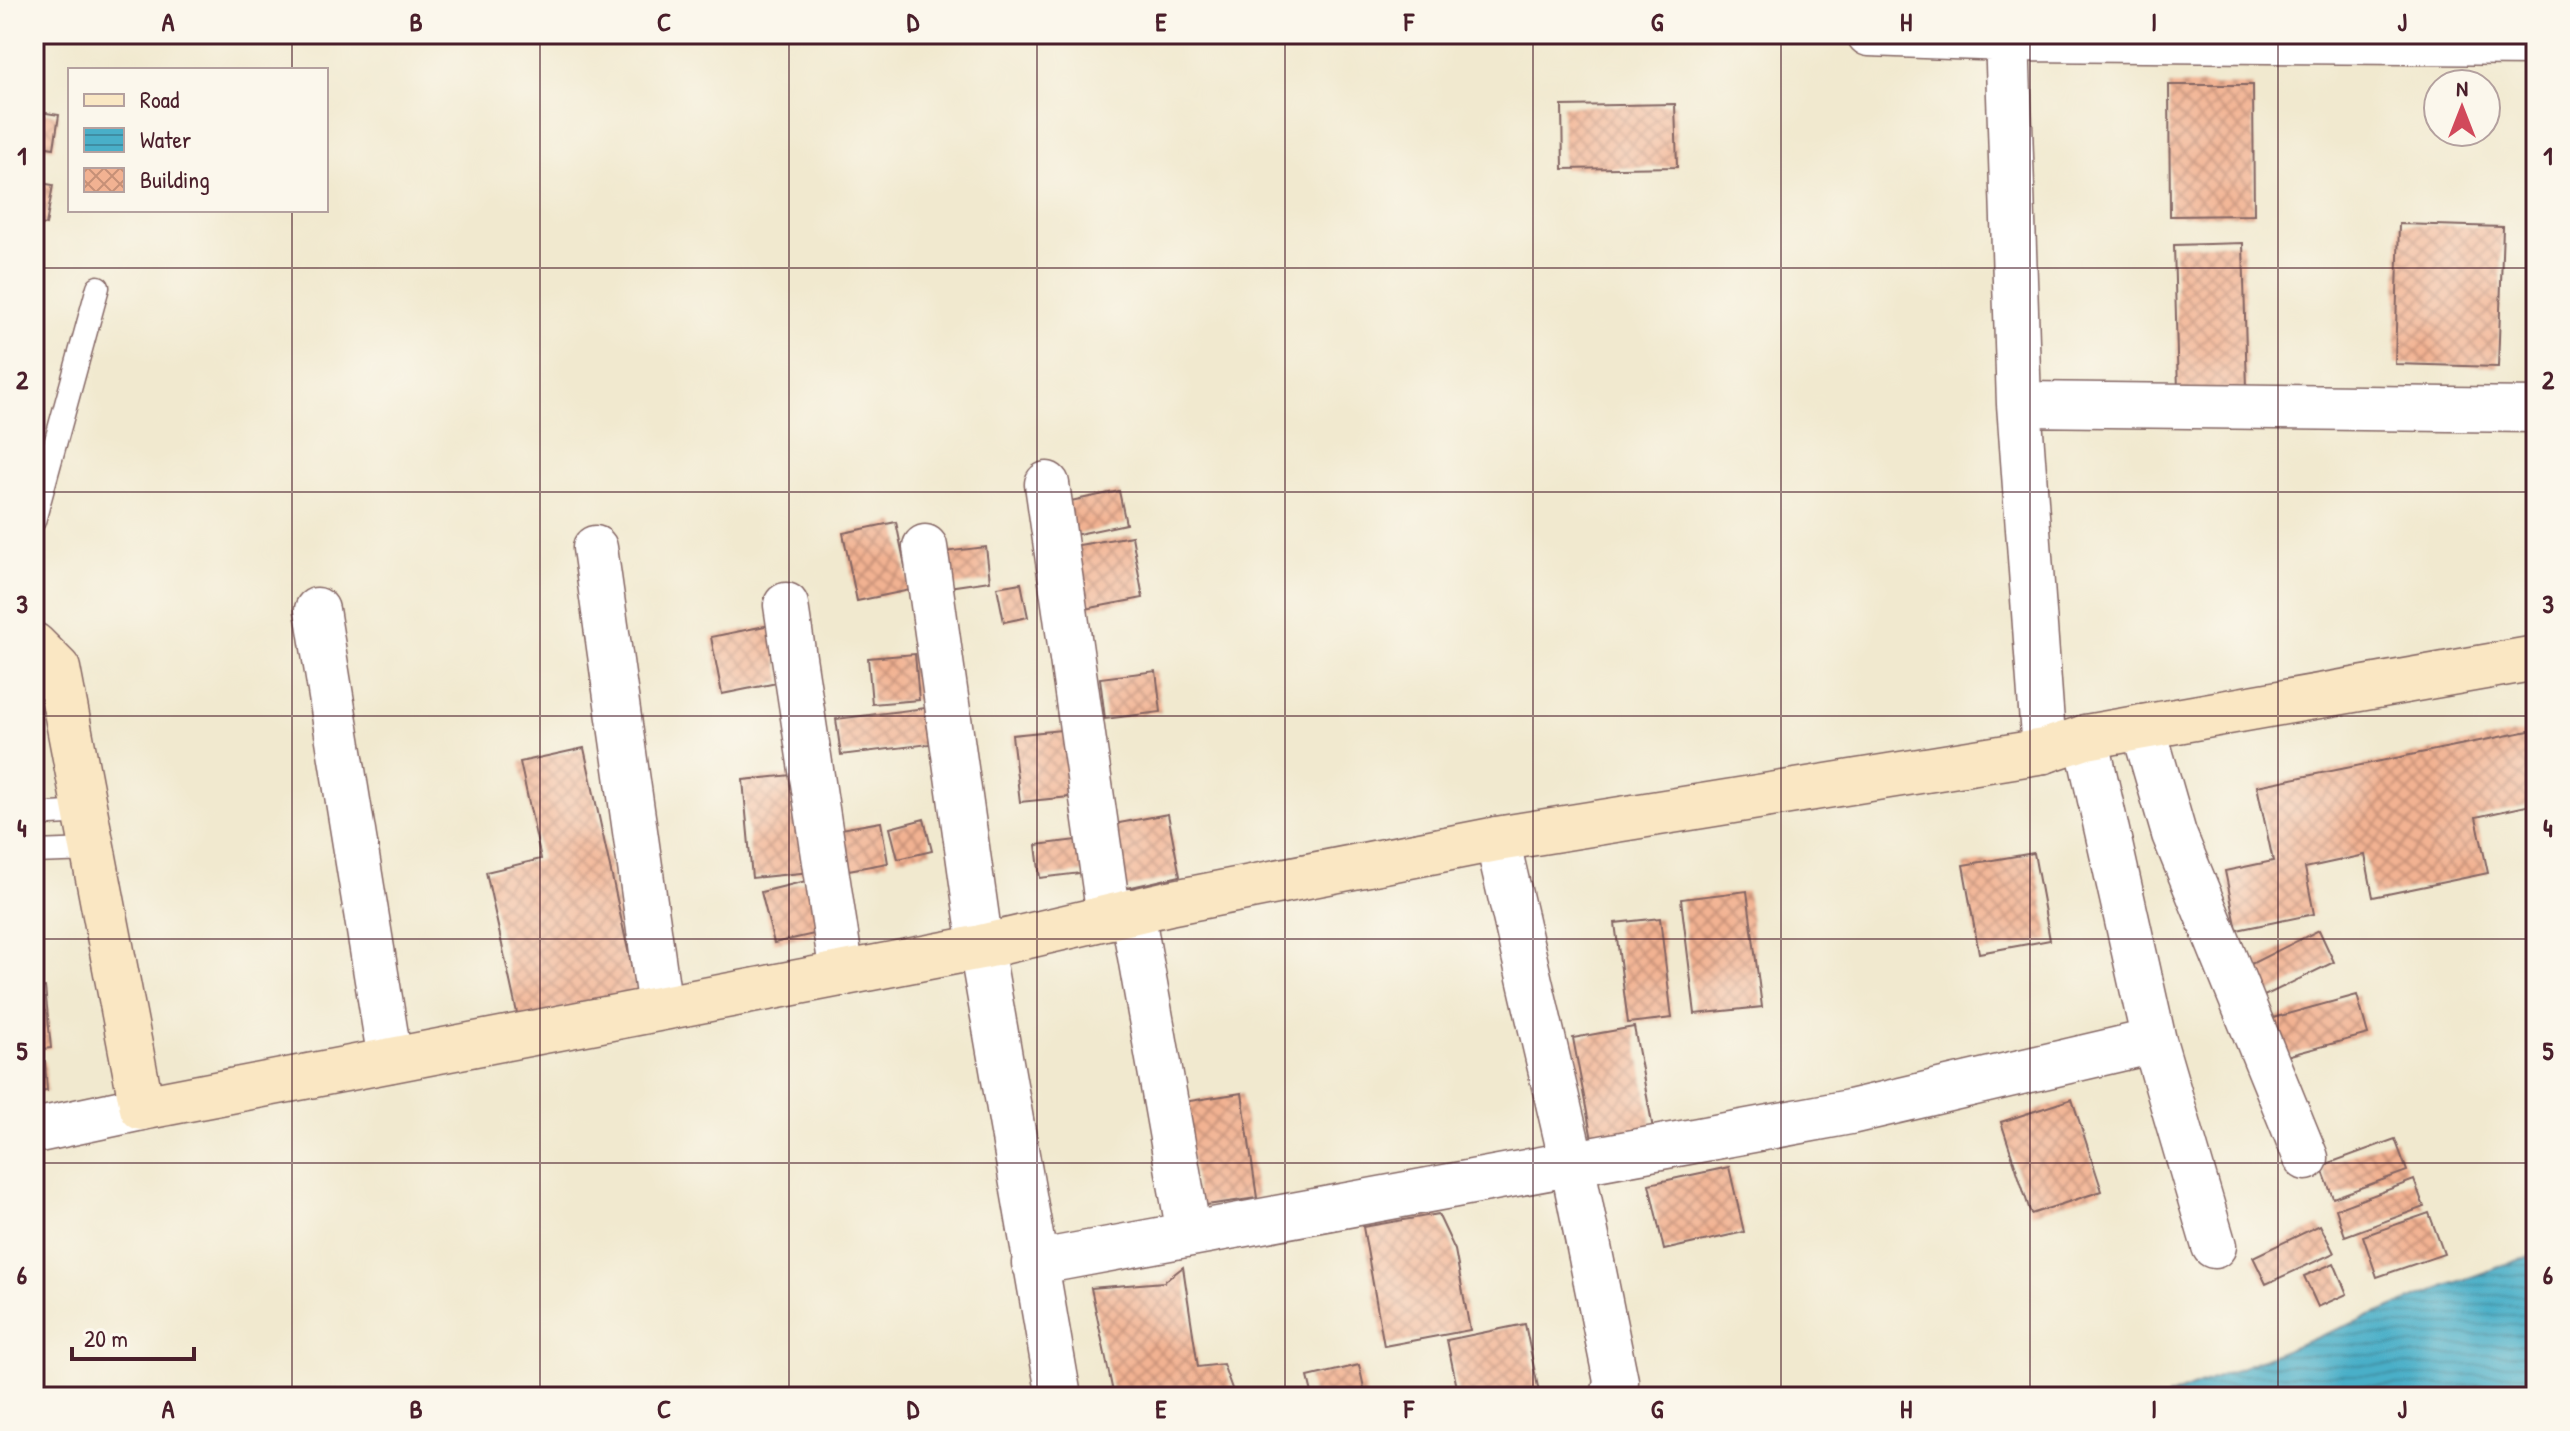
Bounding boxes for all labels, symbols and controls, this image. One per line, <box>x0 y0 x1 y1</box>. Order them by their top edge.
text: A <box>162 4 175 39</box>
text: B <box>409 4 423 39</box>
text: C <box>657 4 671 39</box>
text: D <box>907 4 920 39</box>
text: E <box>1155 4 1167 39</box>
text: F <box>1403 4 1415 39</box>
text: G <box>1651 4 1664 39</box>
text: H <box>1900 4 1912 39</box>
text: I <box>2151 4 2157 39</box>
text: J <box>2397 4 2407 39</box>
legend <box>68 68 328 212</box>
north arrow <box>2422 68 2502 148</box>
text: N <box>2456 73 2468 103</box>
text: Road <box>140 83 179 115</box>
text: Water <box>140 123 191 155</box>
text: 1 <box>17 138 27 173</box>
text: 1 <box>2543 138 2553 173</box>
text: Building <box>140 163 210 195</box>
text: 2 <box>16 362 29 397</box>
text: 2 <box>2542 362 2555 397</box>
text: 3 <box>16 586 28 621</box>
text: 3 <box>2542 586 2554 621</box>
text: 4 <box>17 810 27 845</box>
text: 4 <box>2543 810 2553 845</box>
text: 5 <box>17 1033 28 1068</box>
text: 5 <box>2543 1033 2554 1068</box>
text: 6 <box>17 1257 28 1292</box>
text: 6 <box>2543 1257 2554 1292</box>
scale bar <box>72 1311 194 1361</box>
text: 20 m <box>84 1322 128 1354</box>
text: A <box>162 1391 175 1426</box>
text: B <box>409 1391 423 1426</box>
text: C <box>657 1391 671 1426</box>
text: D <box>907 1391 920 1426</box>
text: E <box>1155 1391 1167 1426</box>
text: F <box>1403 1391 1415 1426</box>
text: G <box>1651 1391 1664 1426</box>
text: H <box>1900 1391 1912 1426</box>
text: I <box>2151 1391 2157 1426</box>
text: J <box>2397 1391 2407 1426</box>

